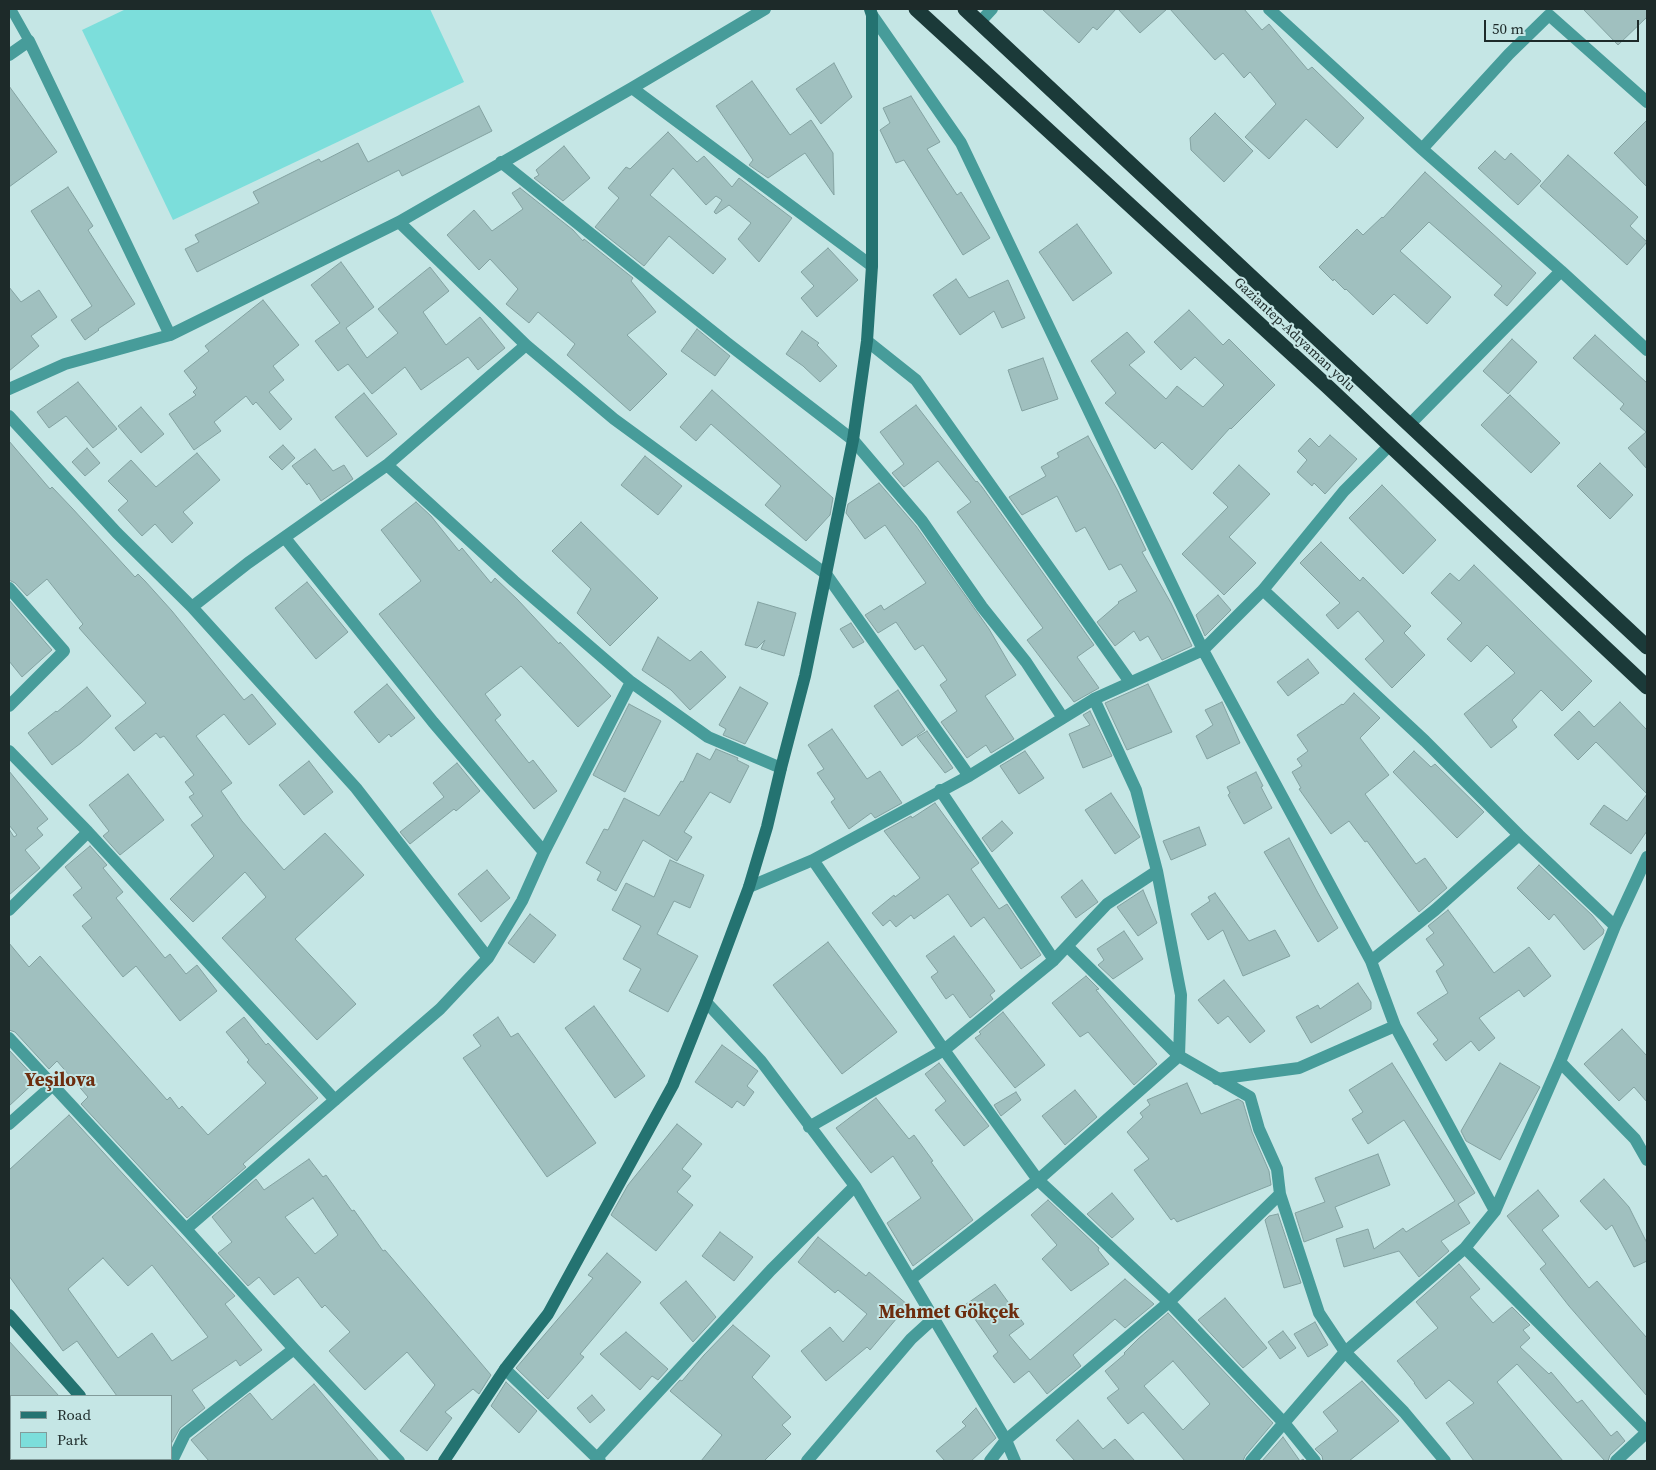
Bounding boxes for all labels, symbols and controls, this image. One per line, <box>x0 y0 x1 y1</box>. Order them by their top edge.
scale bar <box>1486 10 1641 42</box>
text: 50 m <box>1492 18 1524 39</box>
street label: Gaziantep-Adıyaman yolu <box>1230 274 1358 396</box>
district label: Yeşilova <box>24 1070 96 1092</box>
district label: Mehmet Gökçek <box>879 1302 1019 1324</box>
legend <box>10 1395 172 1460</box>
text: Road <box>57 1404 91 1425</box>
text: Park <box>57 1429 88 1450</box>

